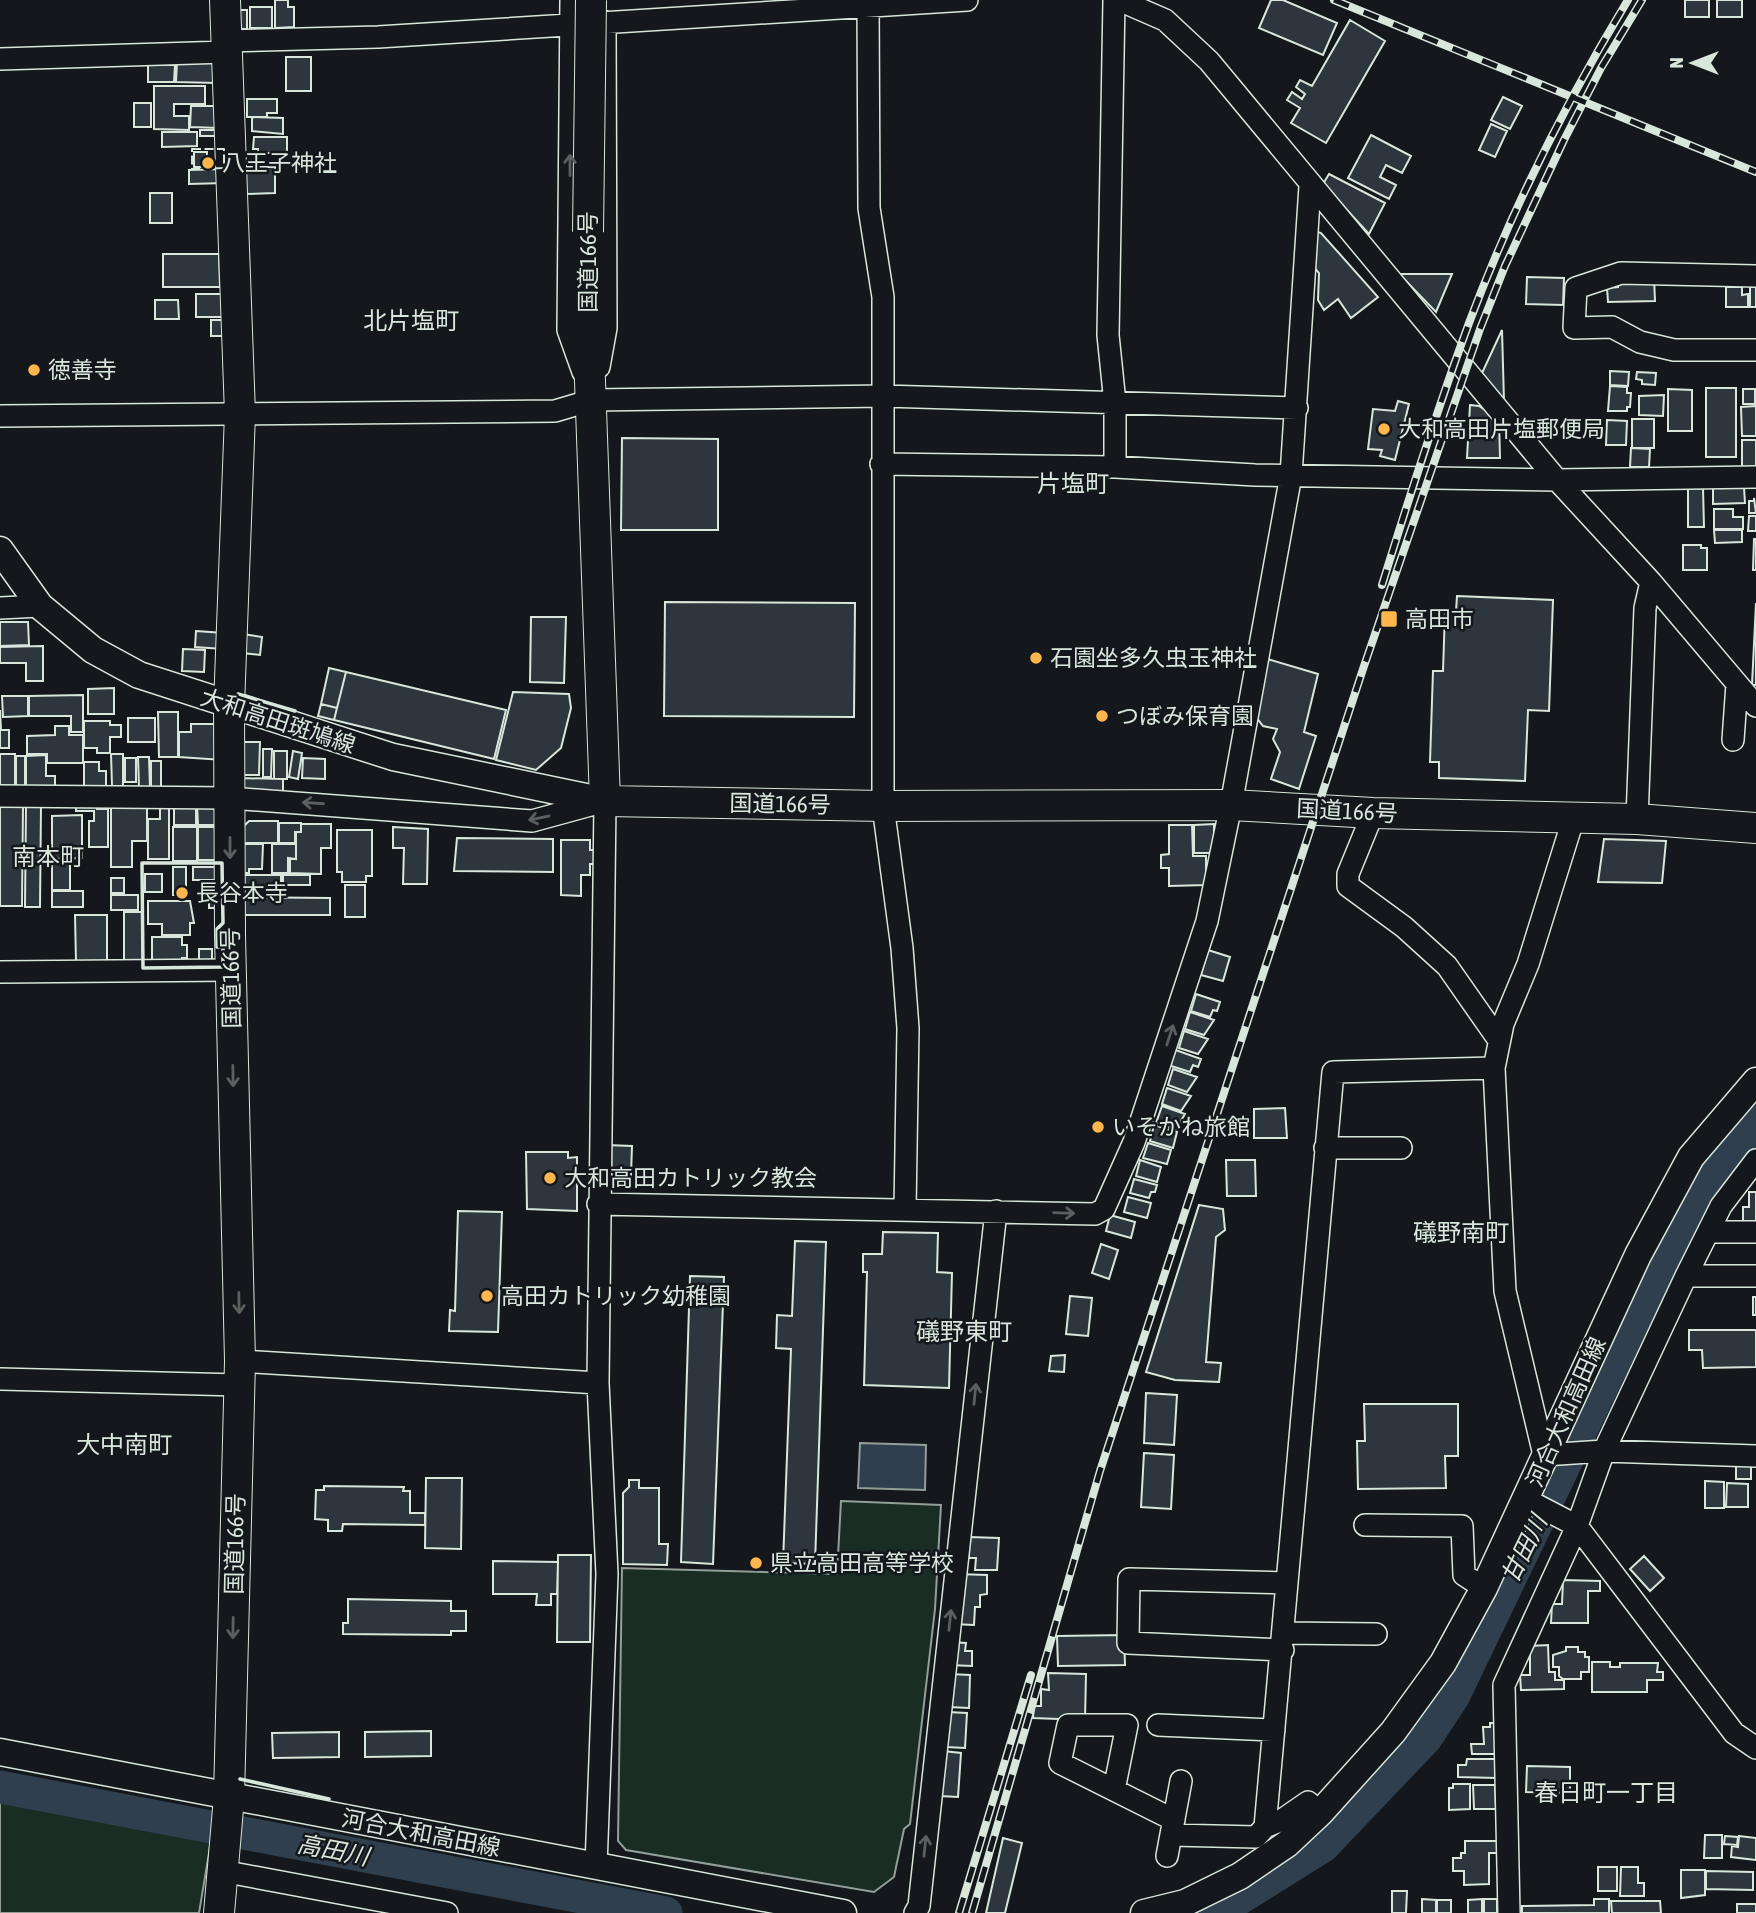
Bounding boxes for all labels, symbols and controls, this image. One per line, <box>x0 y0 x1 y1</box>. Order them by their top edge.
north arrow <box>1658 28 1728 98</box>
text: N <box>1665 57 1687 69</box>
place label: 八王子神社 <box>222 150 337 176</box>
one-way arrow <box>563 153 576 176</box>
marker: 八王子神社 <box>200 155 216 171</box>
street label: 国道166号 <box>575 211 601 313</box>
district label: 北片塩町 <box>363 307 459 334</box>
place label: 徳善寺 <box>48 357 117 383</box>
marker: 徳善寺 <box>26 362 42 378</box>
place label: 大和高田片塩郵便局 <box>1398 416 1605 442</box>
marker: 大和高田片塩郵便局 <box>1376 421 1392 437</box>
district label: 片塩町 <box>1037 470 1109 497</box>
place label: 高田市 <box>1405 606 1474 632</box>
marker: 高田市 <box>1379 609 1399 629</box>
place label: 石園坐多久虫玉神社 <box>1050 645 1257 671</box>
marker: 石園坐多久虫玉神社 <box>1028 650 1044 666</box>
street label: 大和高田斑鳩線 <box>197 684 359 758</box>
place label: つぼみ保育園 <box>1116 703 1254 729</box>
marker: つぼみ保育園 <box>1094 708 1110 724</box>
street label: 国道166号 <box>729 790 831 818</box>
street label: 国道166号 <box>1296 795 1398 827</box>
one-way arrow <box>302 796 325 809</box>
one-way arrow <box>528 812 551 825</box>
one-way arrow <box>223 836 237 859</box>
district label: 南本町 <box>12 843 84 870</box>
place label: 長谷本寺 <box>196 880 288 906</box>
marker: 長谷本寺 <box>174 885 190 901</box>
street label: 国道166号 <box>217 927 245 1029</box>
one-way arrow <box>1164 1024 1177 1046</box>
one-way arrow <box>227 1064 240 1087</box>
place label: いそかね旅館 <box>1112 1114 1250 1140</box>
marker: いそかね旅館 <box>1090 1119 1106 1135</box>
place label: 大和高田カトリック教会 <box>564 1165 817 1191</box>
marker: 大和高田カトリック教会 <box>542 1170 558 1186</box>
one-way arrow <box>1052 1206 1075 1220</box>
district label: 礒野南町 <box>1413 1219 1509 1246</box>
place label: 高田カトリック幼稚園 <box>501 1283 731 1309</box>
marker: 高田カトリック幼稚園 <box>479 1288 495 1304</box>
one-way arrow <box>232 1291 246 1314</box>
district label: 礒野東町 <box>916 1318 1012 1345</box>
street label: 河合大和高田線 <box>1521 1333 1611 1491</box>
one-way arrow <box>969 1383 982 1406</box>
district label: 大中南町 <box>76 1431 172 1458</box>
street label: 国道166号 <box>221 1493 249 1595</box>
water label: 甘田川 <box>1496 1508 1553 1587</box>
place label: 県立高田高等学校 <box>770 1550 954 1576</box>
marker: 県立高田高等学校 <box>748 1555 764 1571</box>
one-way arrow <box>944 1609 957 1632</box>
one-way arrow <box>226 1617 240 1640</box>
district label: 春日町一丁目 <box>1534 1779 1678 1806</box>
street label: 河合大和高田線 <box>339 1805 503 1861</box>
water label: 高田川 <box>295 1830 374 1871</box>
one-way arrow <box>919 1835 932 1858</box>

